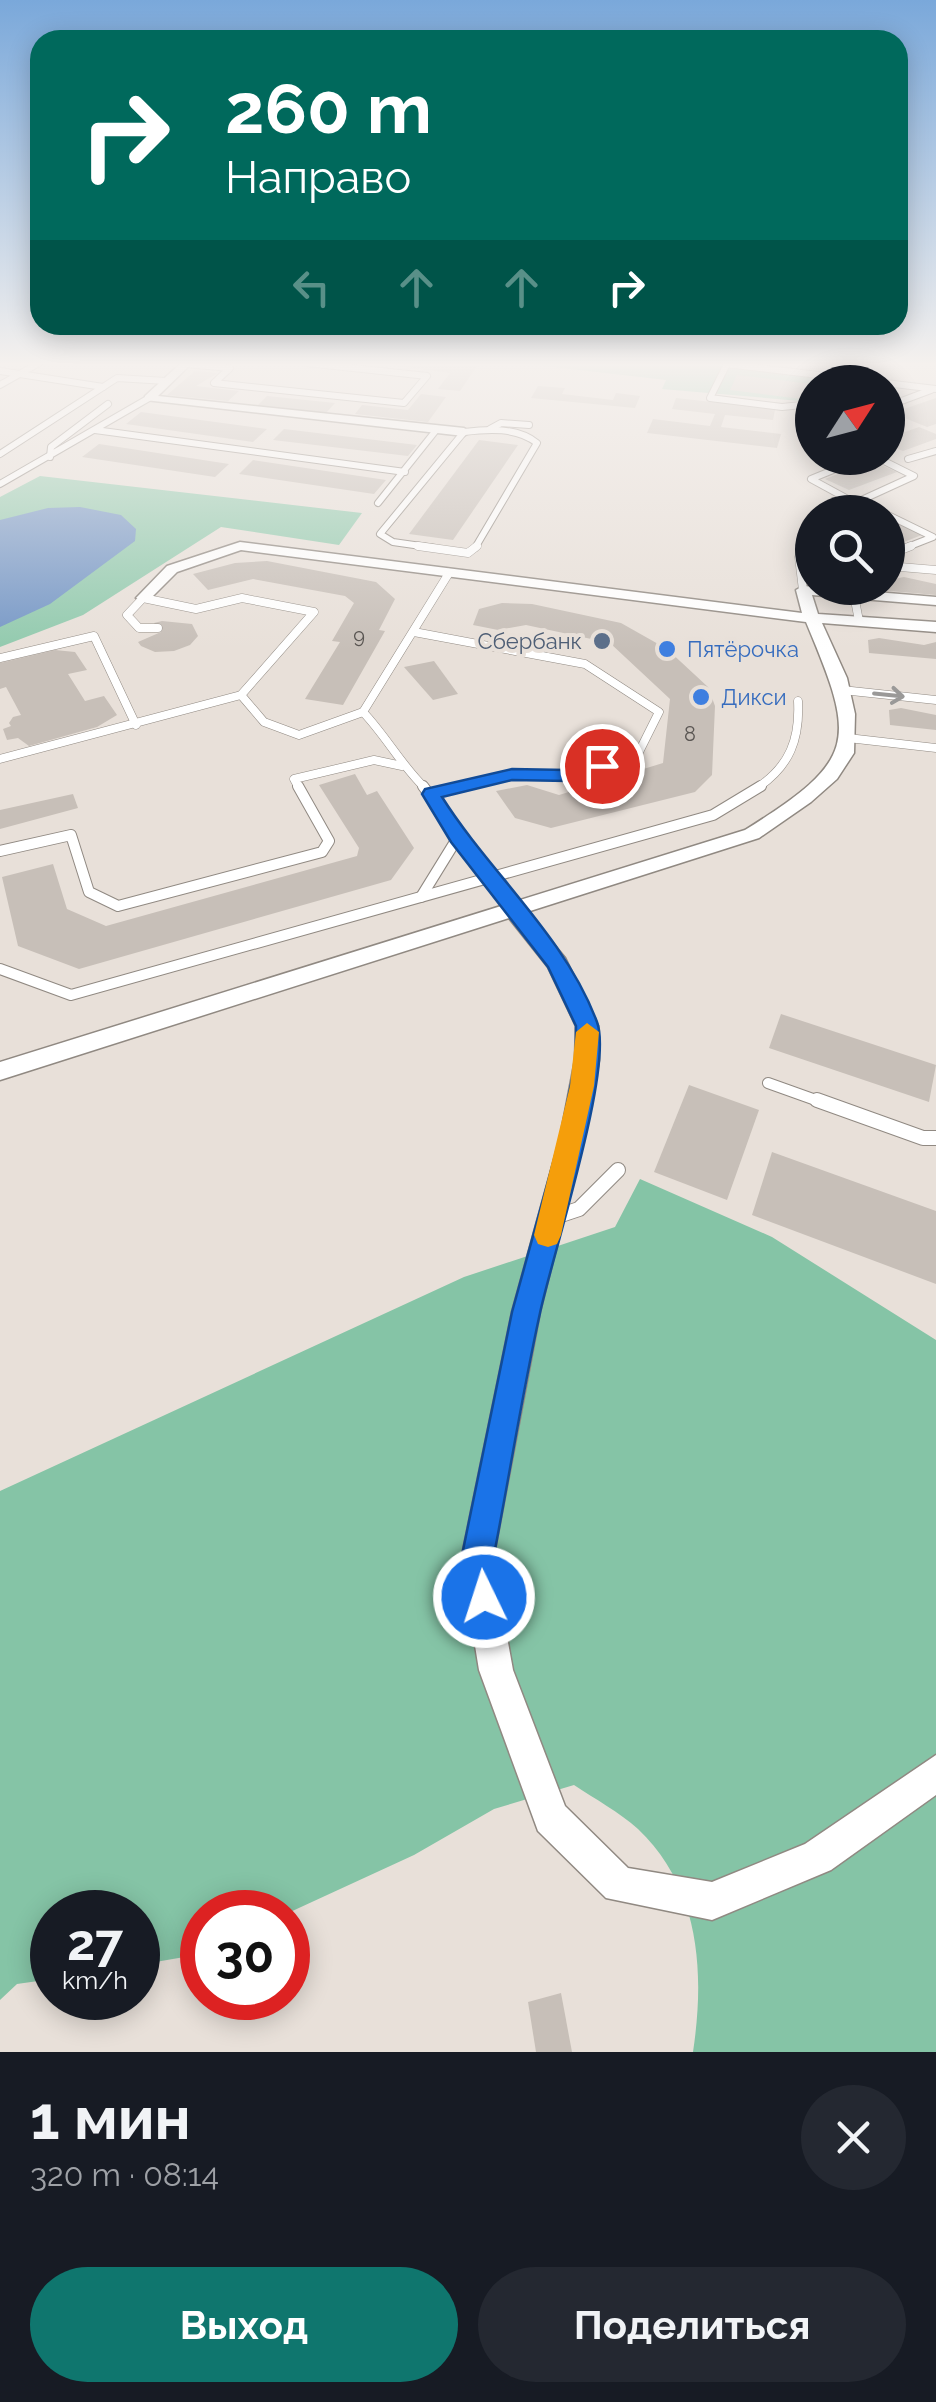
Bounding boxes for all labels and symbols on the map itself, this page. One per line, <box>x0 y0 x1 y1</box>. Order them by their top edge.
north arrow <box>795 365 905 475</box>
house number: 9 <box>353 624 365 648</box>
place label: Сбербанк <box>477 628 582 654</box>
marker: Сбербанк <box>591 630 613 652</box>
place label: Пятёрочка <box>687 636 799 662</box>
marker: Пятёрочка <box>656 638 678 660</box>
place label: Дикси <box>721 684 787 710</box>
marker: Дикси <box>690 686 712 708</box>
one-way arrow <box>873 686 905 705</box>
house number: 8 <box>684 722 696 746</box>
pin <box>560 724 645 809</box>
position arrow <box>432 1545 536 1649</box>
speed limit sign: 30 <box>180 1890 310 2020</box>

